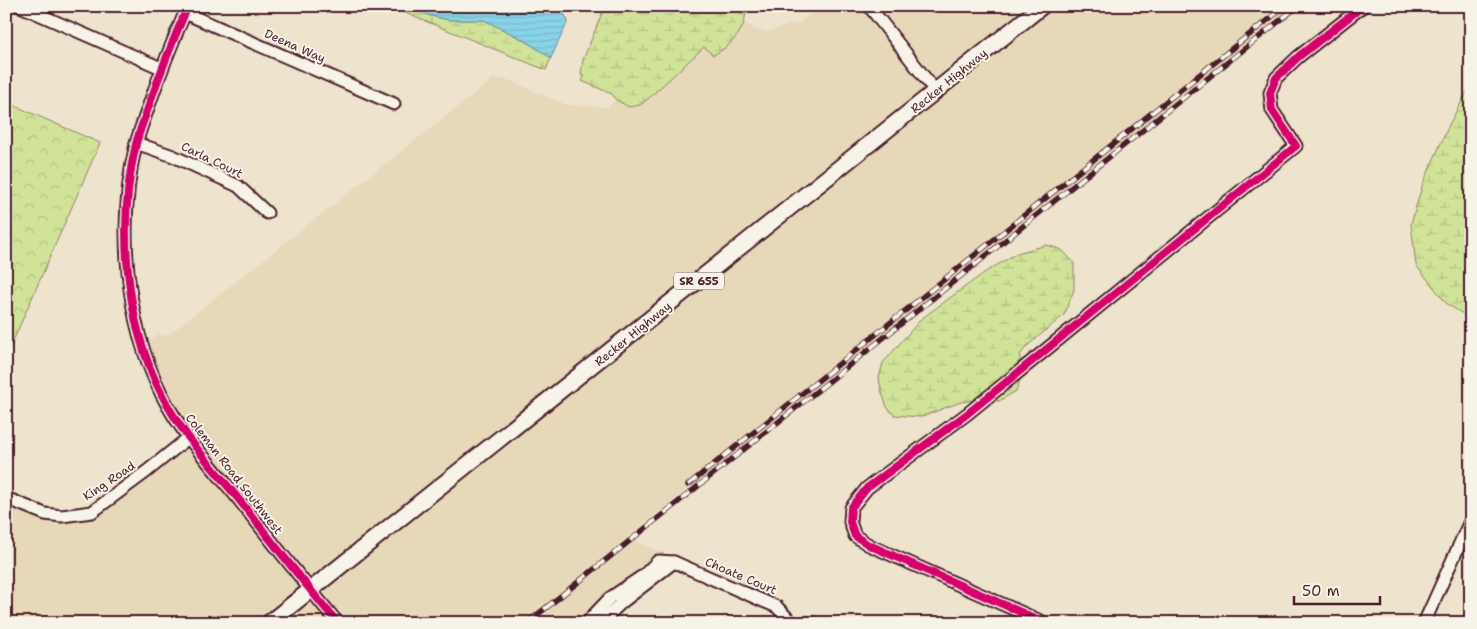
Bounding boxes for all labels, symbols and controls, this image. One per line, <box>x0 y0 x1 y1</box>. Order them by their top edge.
street label: Deena Way <box>262 25 328 67</box>
street label: Recker Highway <box>907 45 991 117</box>
street label: Carla Court <box>179 138 245 182</box>
road number: SR 655 <box>674 272 724 290</box>
street label: Recker Highway <box>591 298 675 370</box>
street label: Coleman Road Southwest <box>182 410 286 538</box>
street label: King Road <box>80 457 139 504</box>
street label: Choate Court <box>703 554 779 598</box>
scale bar <box>1294 574 1381 606</box>
text: 50 m <box>1302 581 1340 601</box>

